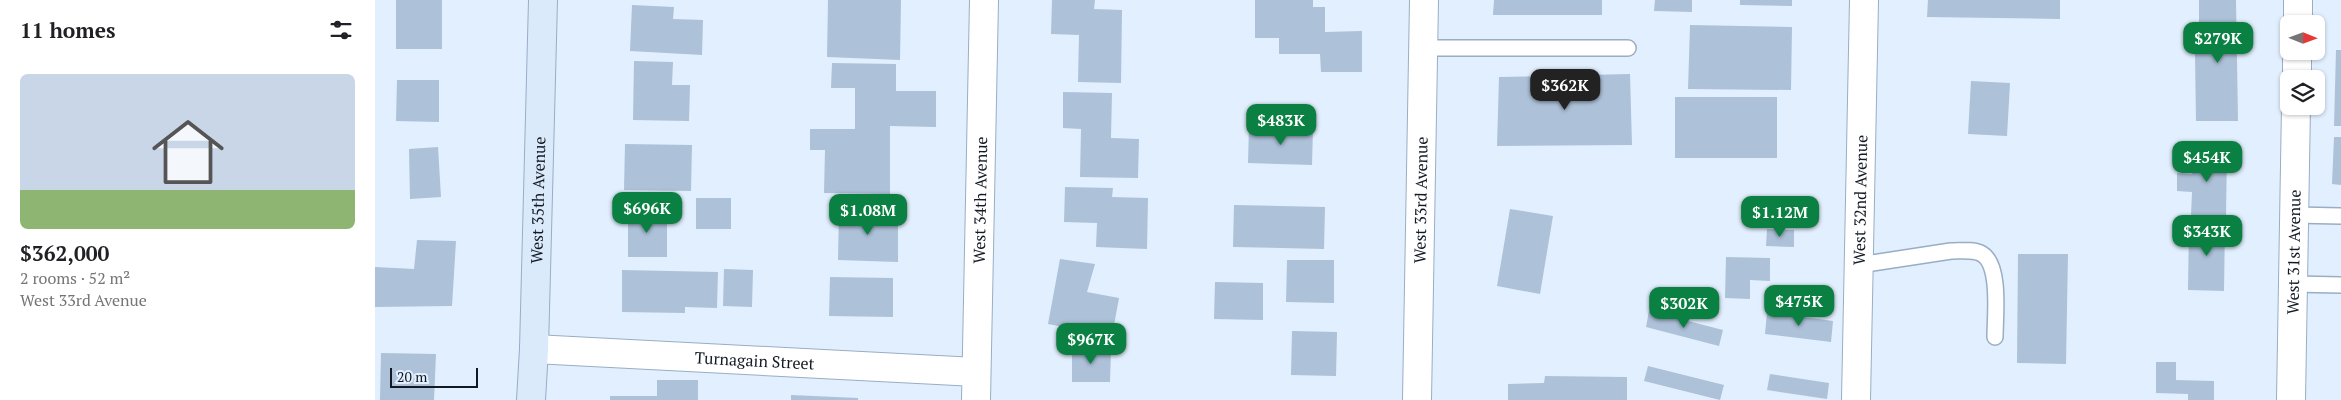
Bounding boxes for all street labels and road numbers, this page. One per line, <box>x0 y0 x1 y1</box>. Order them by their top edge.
street label: West 32nd Avenue <box>1848 135 1872 265</box>
street label: West 35th Avenue <box>525 136 550 264</box>
street label: West 34th Avenue <box>968 136 992 264</box>
street label: West 33rd Avenue <box>1408 136 1433 264</box>
street label: West 31st Avenue <box>2281 189 2306 315</box>
street label: Turnagain Street <box>694 346 815 375</box>

